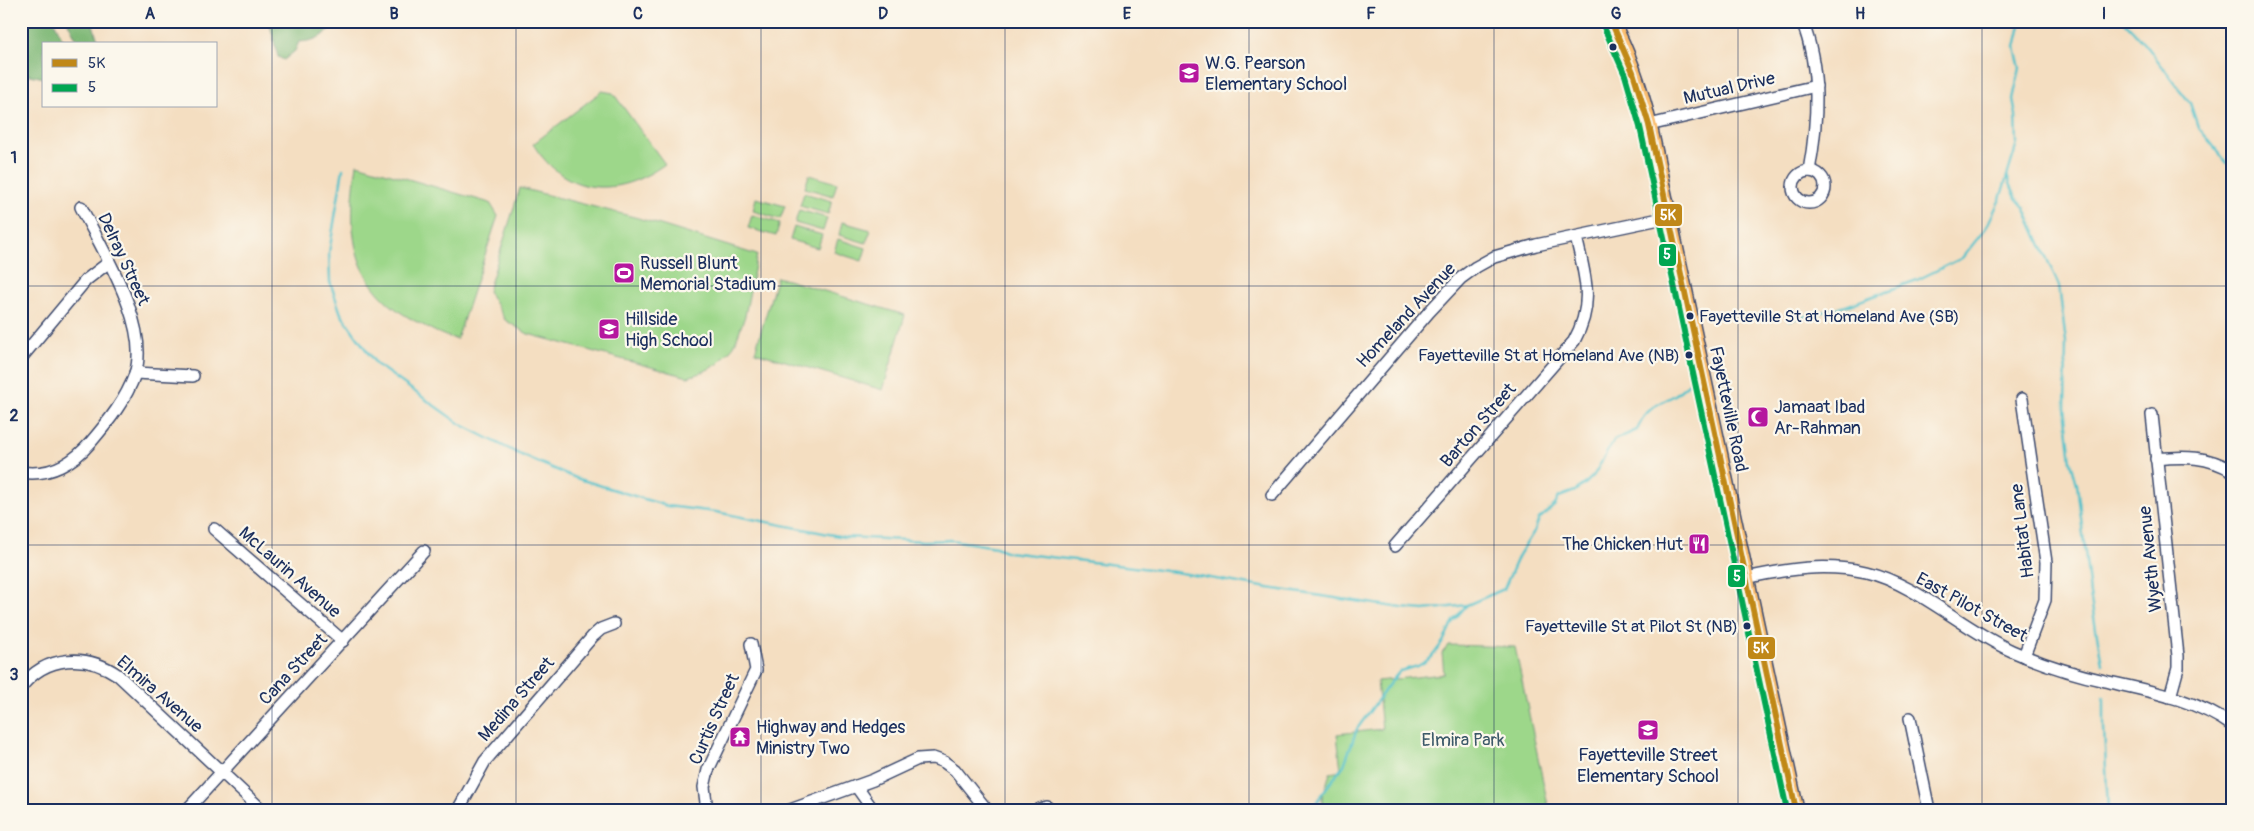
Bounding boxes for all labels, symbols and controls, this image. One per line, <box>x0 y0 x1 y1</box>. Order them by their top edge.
text: A <box>145 4 156 24</box>
text: B <box>389 4 399 24</box>
text: C <box>633 4 643 24</box>
text: D <box>878 4 888 24</box>
text: E <box>1123 4 1132 24</box>
text: F <box>1366 4 1376 24</box>
text: G <box>1611 4 1622 24</box>
text: H <box>1855 4 1865 24</box>
text: I <box>2102 4 2106 24</box>
legend <box>42 42 218 108</box>
unlabelled marker <box>1608 42 1618 52</box>
place label: W.G. Pearson Elementary School <box>1205 52 1347 96</box>
text: 5K <box>88 54 105 73</box>
school or university icon: W.G. Pearson Elementary School <box>1177 61 1201 85</box>
street label: Mutual Drive <box>1681 67 1777 110</box>
text: 5 <box>88 78 96 97</box>
text: 1 <box>11 148 17 168</box>
line badge: 5K <box>1654 203 1683 227</box>
text: 5K <box>1660 207 1677 224</box>
street label: Delray Street <box>92 209 155 310</box>
line badge: 5 <box>1658 243 1677 267</box>
text: 5 <box>1663 246 1671 263</box>
place label: Russell Blunt Memorial Stadium <box>640 252 776 296</box>
street label: Homeland Avenue <box>1352 258 1461 373</box>
sports icon: Russell Blunt Memorial Stadium <box>612 261 636 285</box>
place label: Fayetteville St at Homeland Ave (SB) <box>1699 306 1960 327</box>
place label: Hillside High School <box>625 308 713 352</box>
marker: Fayetteville St at Homeland Ave (SB) <box>1685 311 1695 321</box>
school or university icon: Hillside High School <box>597 317 621 341</box>
street label: Fayetteville Road <box>1704 344 1753 474</box>
place label: Fayetteville St at Homeland Ave (NB) <box>1418 345 1680 366</box>
marker: Fayetteville St at Homeland Ave (NB) <box>1684 350 1694 360</box>
street label: Barton Street <box>1435 378 1522 472</box>
place label: Jamaat Ibad Ar-Rahman <box>1774 396 1865 440</box>
mosque icon: Jamaat Ibad Ar-Rahman <box>1746 405 1770 429</box>
text: 2 <box>10 406 19 426</box>
street label: Habitat Lane <box>2005 482 2040 580</box>
street label: Wyeth Avenue <box>2133 505 2168 613</box>
street label: McLaurin Avenue <box>234 522 346 623</box>
restaurant icon: The Chicken Hut <box>1687 532 1711 556</box>
place label: The Chicken Hut <box>1562 533 1684 556</box>
line badge: 5 <box>1727 564 1746 588</box>
street label: East Pilot Street <box>1912 567 2032 648</box>
text: 5 <box>1733 568 1741 585</box>
place label: Fayetteville St at Pilot St (NB) <box>1525 616 1738 637</box>
marker: Fayetteville St at Pilot St (NB) <box>1742 621 1752 631</box>
street label: Cana Street <box>254 628 333 710</box>
line badge: 5K <box>1747 636 1776 660</box>
text: 5K <box>1753 640 1770 657</box>
street label: Elmira Avenue <box>112 651 208 738</box>
street label: Medina Street <box>473 652 560 746</box>
text: 3 <box>10 665 19 685</box>
street label: Curtis Street <box>684 669 745 769</box>
place label: Highway and Hedges Ministry Two <box>756 716 905 760</box>
school or university icon: Fayetteville Street Elementary School <box>1636 718 1660 742</box>
temple icon: Highway and Hedges Ministry Two <box>728 725 752 749</box>
park label: Elmira Park <box>1421 729 1505 752</box>
place label: Fayetteville Street Elementary School <box>1577 744 1719 788</box>

